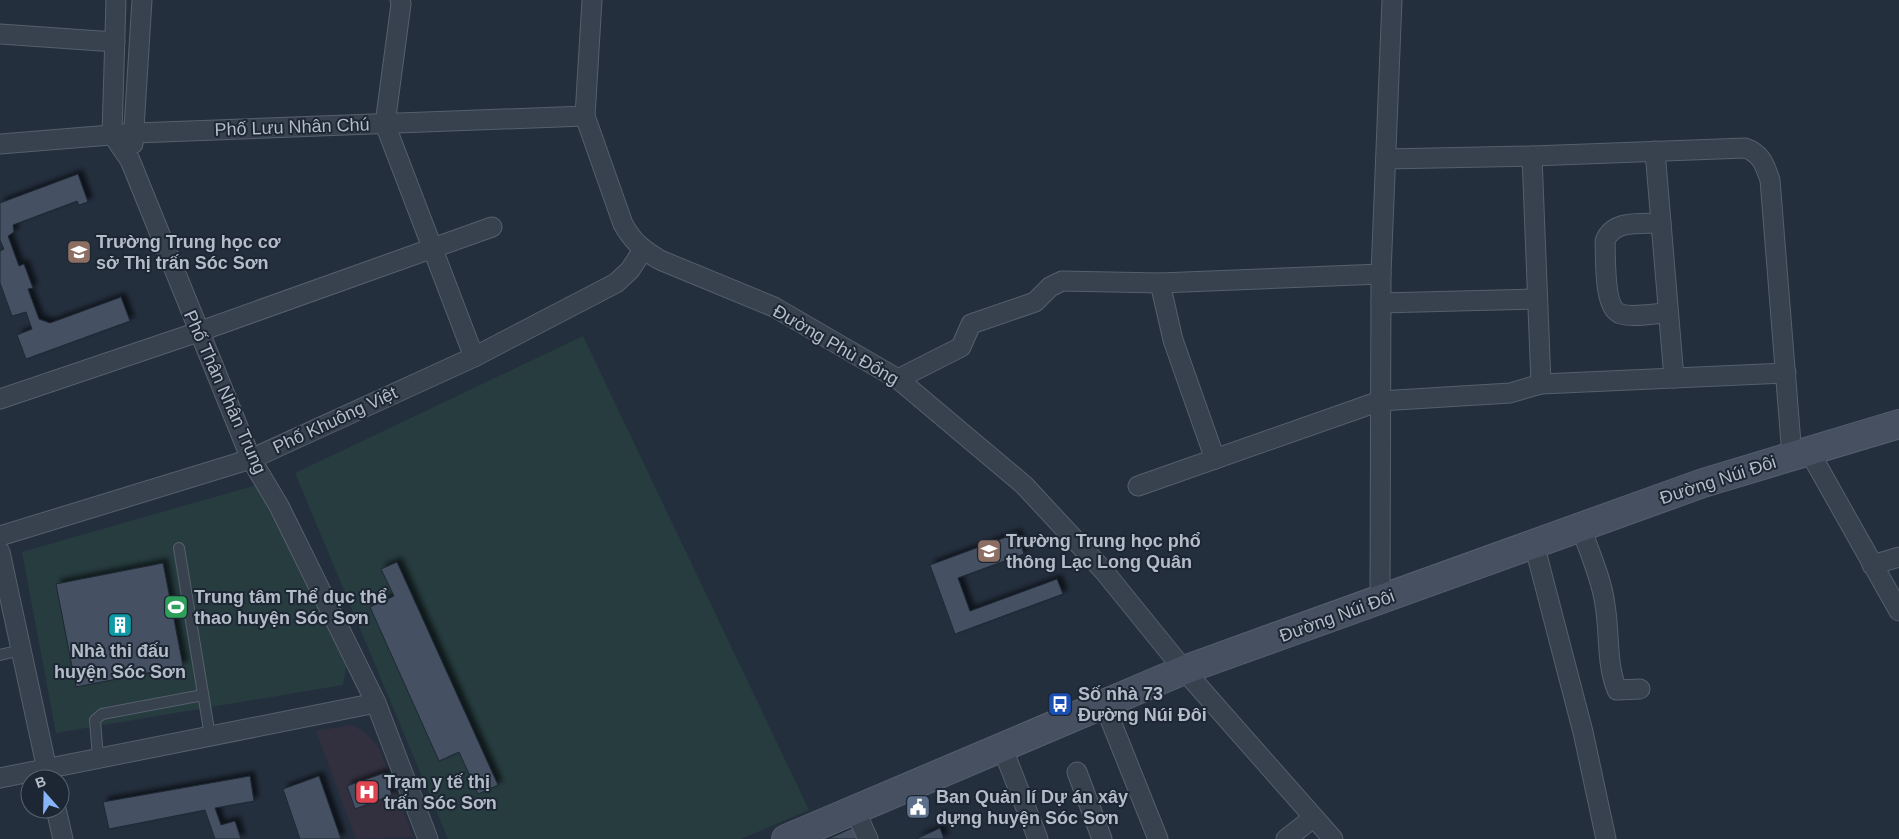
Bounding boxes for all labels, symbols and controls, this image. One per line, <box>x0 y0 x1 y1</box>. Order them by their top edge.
street label: Phố Lưu Nhân Chú <box>214 114 370 140</box>
place label: Trường Trung học cơ sở Thị trấn Sóc Sơn <box>96 232 281 273</box>
school or university icon: Trường Trung học cơ sở Thị trấn Sóc Sơn <box>66 239 92 265</box>
street label: Đường Phù Đổng <box>770 301 902 389</box>
street label: Phố Thân Nhân Trung <box>180 307 270 477</box>
street label: Phố Khuông Việt <box>270 382 400 458</box>
street label: Đường Núi Đôi <box>1657 452 1779 508</box>
place label: Trường Trung học phổ thông Lạc Long Quân <box>1006 531 1201 572</box>
school or university icon: Trường Trung học phổ thông Lạc Long Quân <box>976 538 1002 564</box>
street label: Đường Núi Đôi <box>1277 586 1397 646</box>
place label: Trung tâm Thể dục thể thao huyện Sóc Sơn <box>194 587 387 628</box>
sports icon: Trung tâm Thể dục thể thao huyện Sóc Sơn <box>163 594 189 620</box>
building icon: Nhà thi đấu huyện Sóc Sơn <box>107 612 133 638</box>
place label: Nhà thi đấu huyện Sóc Sơn <box>54 641 186 682</box>
place label: Số nhà 73 Đường Núi Đôi <box>1078 684 1207 725</box>
bus stop icon: Số nhà 73 Đường Núi Đôi <box>1047 691 1073 717</box>
north arrow <box>20 769 70 819</box>
place label: Trạm y tế thị trấn Sóc Sơn <box>384 772 497 813</box>
text: B <box>33 773 48 791</box>
hospital icon: Trạm y tế thị trấn Sóc Sơn <box>354 779 380 805</box>
place label: Ban Quản lí Dự án xây dựng huyện Sóc Sơn <box>936 787 1128 828</box>
public building icon: Ban Quản lí Dự án xây dựng huyện Sóc Sơn <box>905 794 931 820</box>

